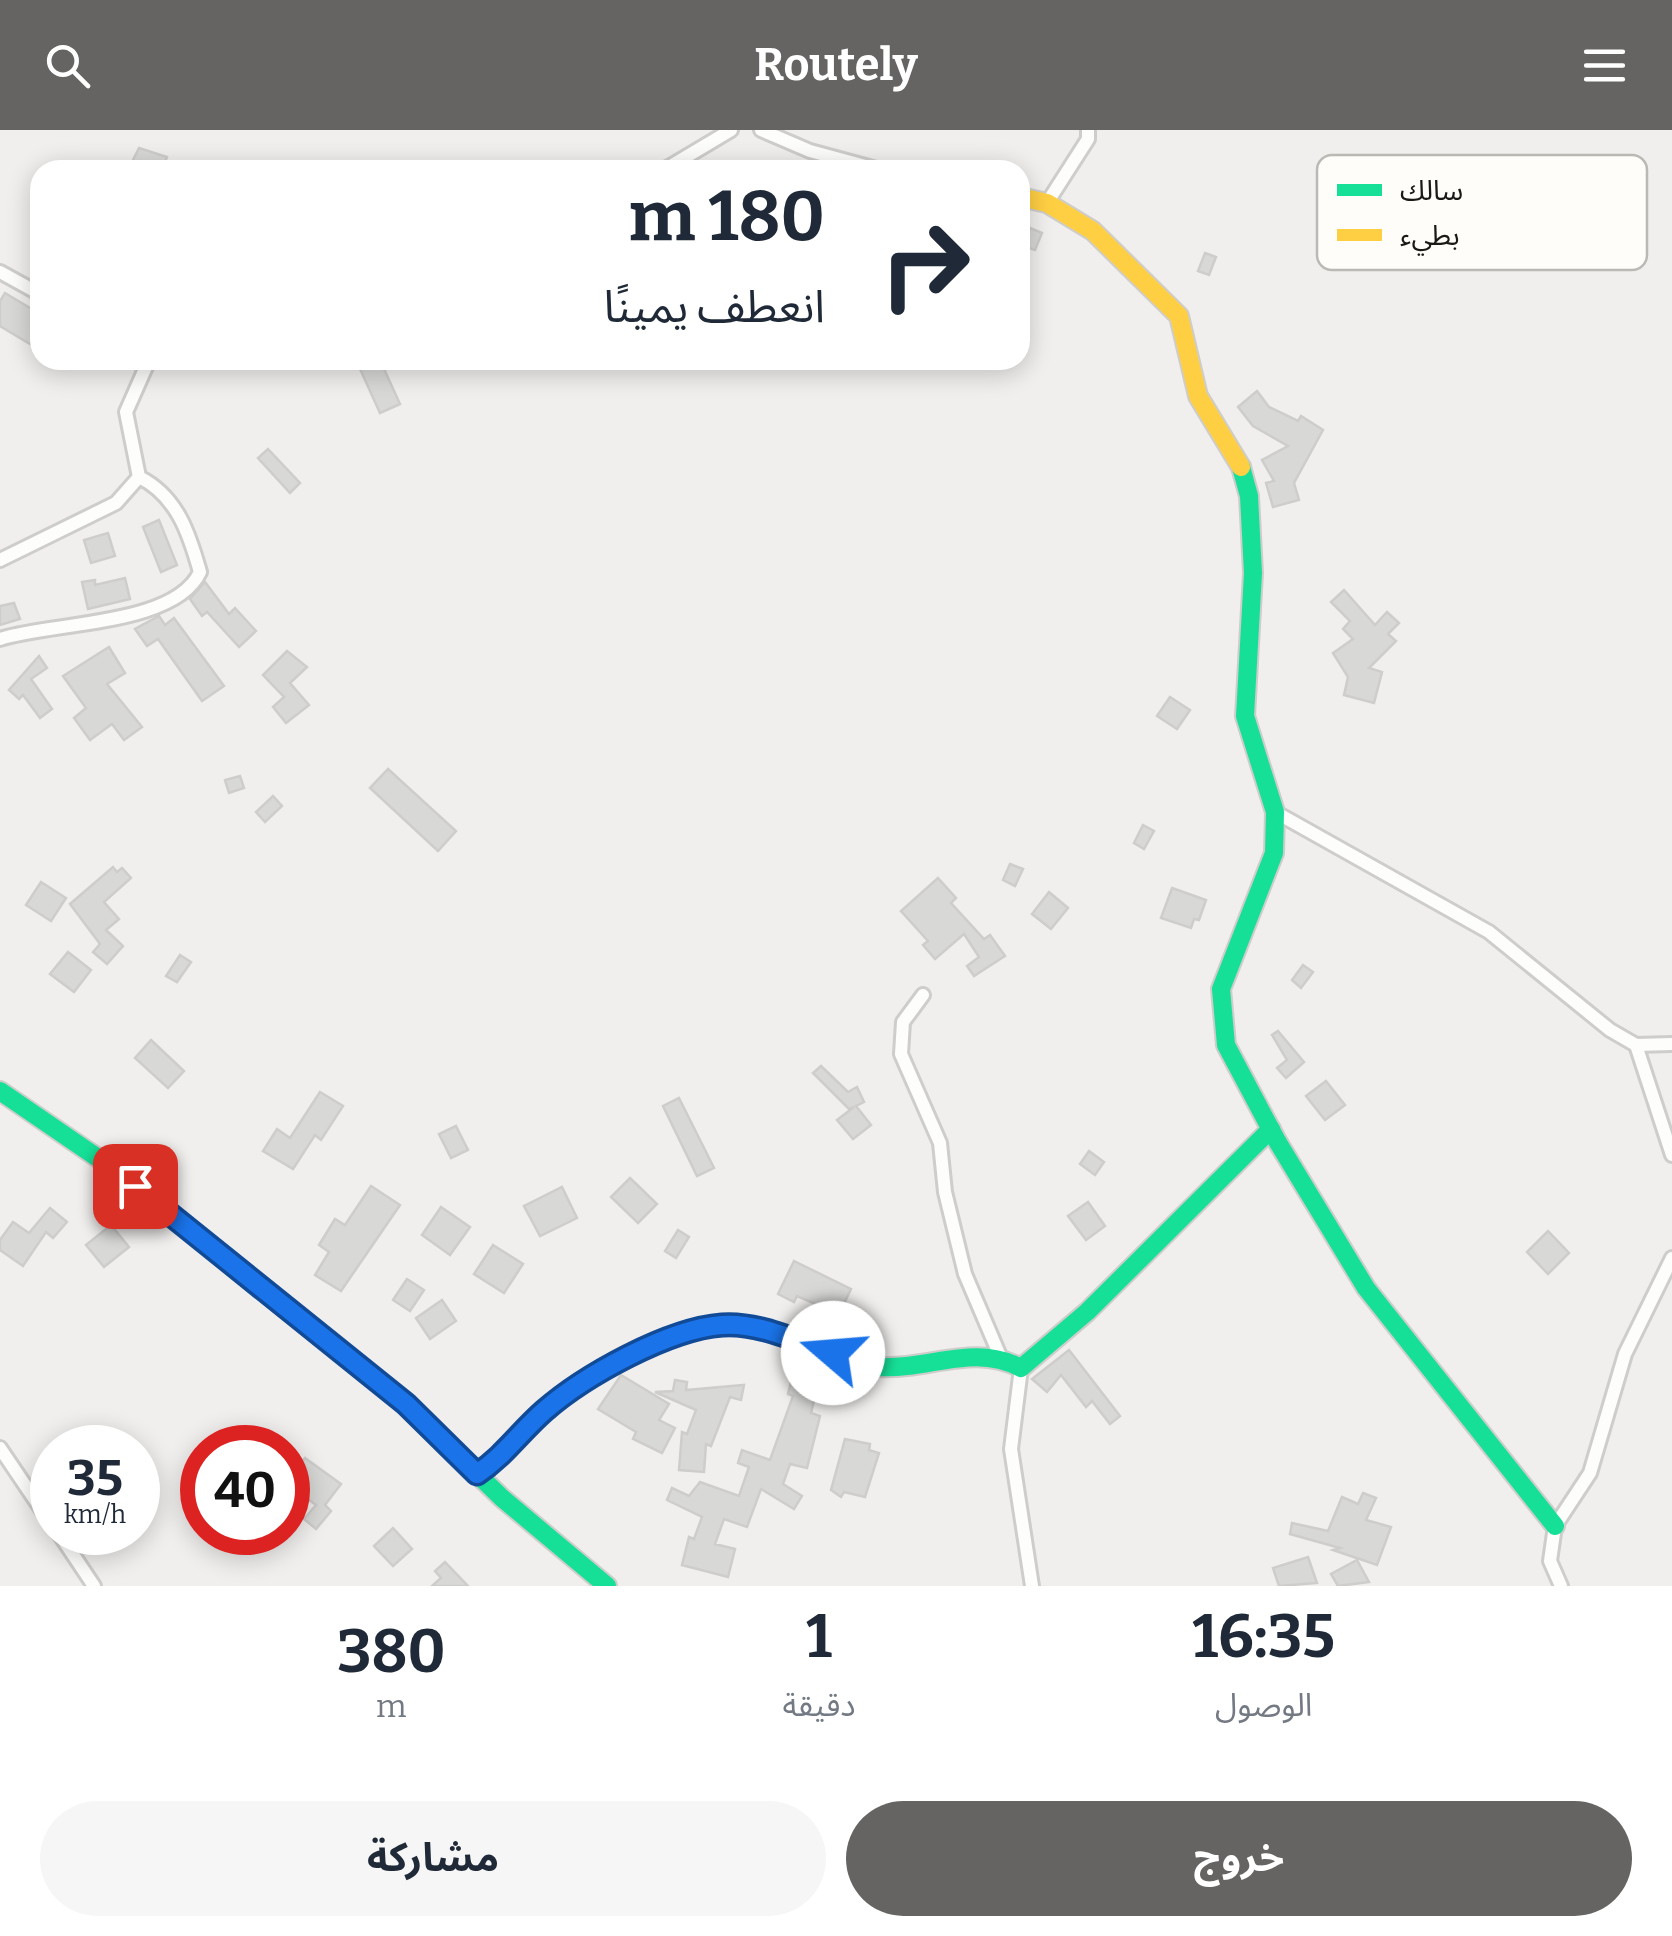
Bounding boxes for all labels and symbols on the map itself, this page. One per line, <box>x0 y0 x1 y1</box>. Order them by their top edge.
legend <box>1317 155 1647 270</box>
text: سالك <box>1400 174 1463 207</box>
text: بطيء <box>1400 219 1460 256</box>
pin <box>93 1144 178 1229</box>
position arrow <box>781 1301 885 1405</box>
speed limit sign: 40 <box>180 1425 310 1555</box>

